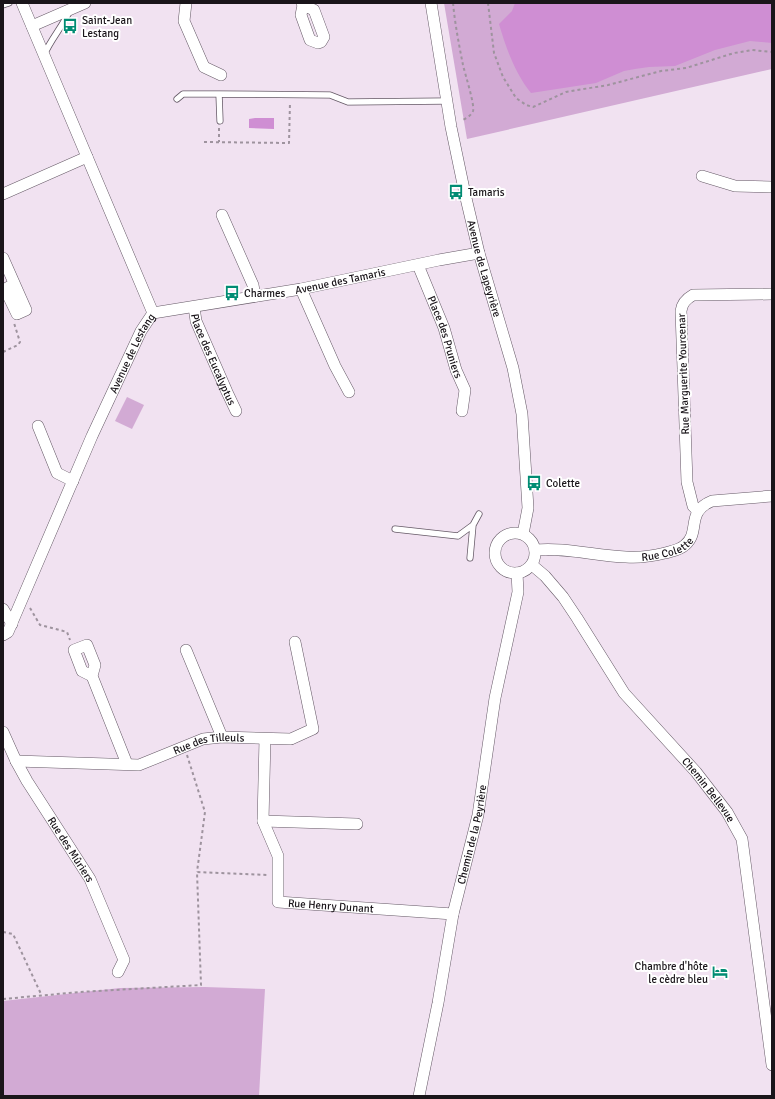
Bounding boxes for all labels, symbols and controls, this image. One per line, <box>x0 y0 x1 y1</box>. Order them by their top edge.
place label: Saint-Jean Lestang <box>82 14 132 40</box>
bus stop icon: Saint-Jean Lestang <box>61 17 79 35</box>
bus stop icon: Tamaris <box>447 183 465 201</box>
place label: Tamaris <box>468 186 505 199</box>
street label: Avenue de Lapeyrière <box>464 219 504 319</box>
street label: Avenue des Tamaris <box>294 265 387 297</box>
bus stop icon: Charmes <box>223 284 241 302</box>
place label: Charmes <box>244 287 286 300</box>
street label: Place des Pruniers <box>424 294 465 381</box>
street label: Avenue de Lestang <box>107 311 158 395</box>
street label: Place des Eucalyptus <box>188 313 238 407</box>
street label: Rue Marguerite Yourcenar <box>675 313 692 435</box>
bus stop icon: Colette <box>525 474 543 492</box>
place label: Colette <box>546 477 580 490</box>
street label: Rue Colette <box>641 535 696 564</box>
street label: Rue des Tilleuls <box>171 731 245 757</box>
street label: Chemin Bellevue <box>679 755 737 825</box>
street label: Chemin de la Peyrière <box>455 784 489 886</box>
street label: Rue des Mûriers <box>45 814 97 884</box>
street label: Rue Henry Dunant <box>287 897 374 916</box>
place label: Chambre d'hôte le cèdre bleu <box>635 960 708 986</box>
hotel icon: Chambre d'hôte le cèdre bleu <box>711 963 729 981</box>

